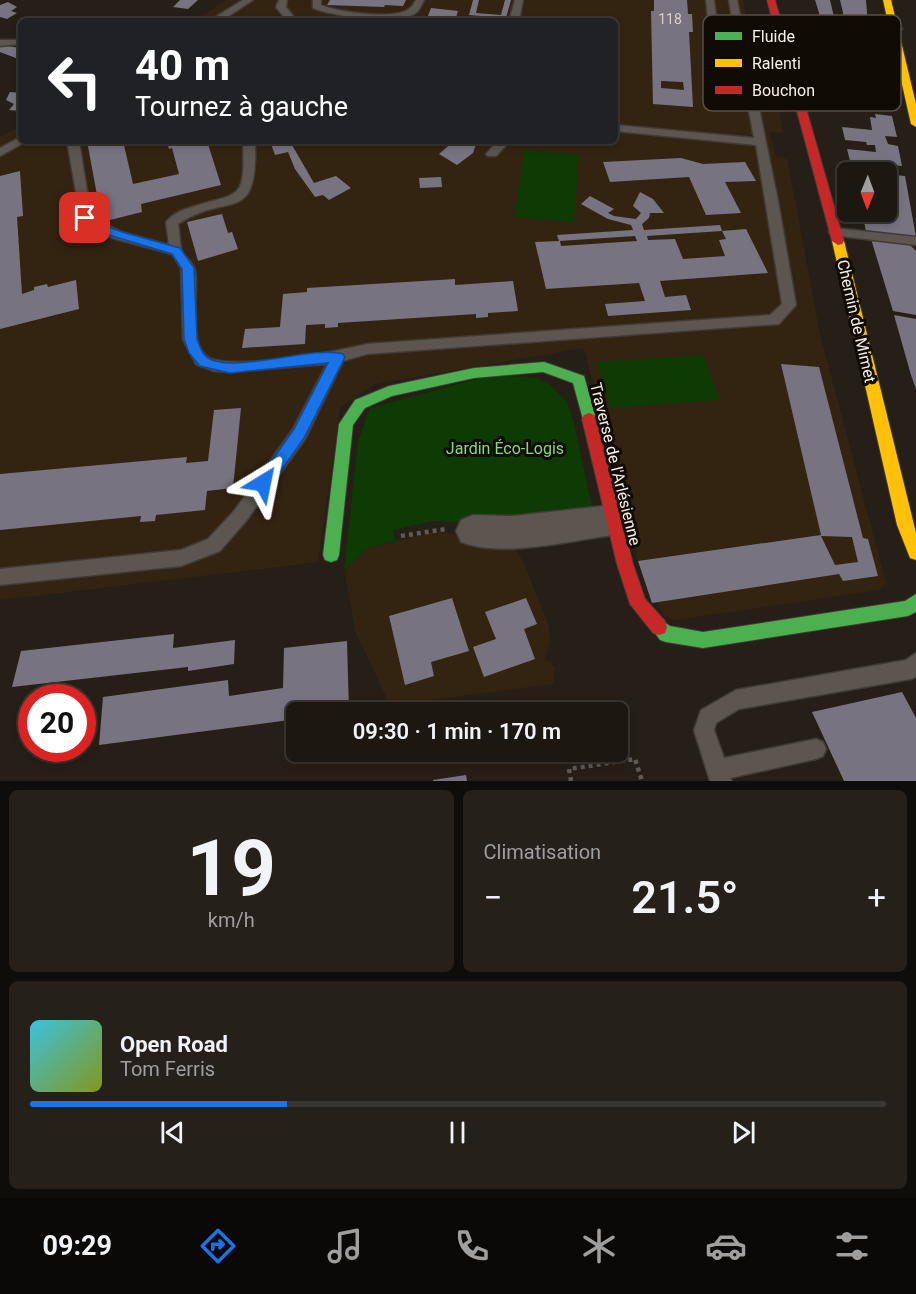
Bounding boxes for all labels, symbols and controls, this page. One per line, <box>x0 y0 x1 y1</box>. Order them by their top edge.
house number: 118 <box>658 11 682 27</box>
legend <box>703 15 901 111</box>
text: Fluide <box>752 27 795 46</box>
text: 40 m <box>135 41 230 90</box>
icon: left <box>36 42 114 120</box>
text: Ralenti <box>752 54 801 73</box>
text: Bouchon <box>752 81 815 100</box>
text: Tournez à gauche <box>135 91 348 123</box>
north arrow <box>837 162 897 222</box>
map controls <box>837 162 897 222</box>
pin <box>59 192 110 243</box>
icon: arrive <box>68 201 101 234</box>
street label: Chemin de Mimet <box>833 258 880 384</box>
street label: Traverse de l'Arlésienne <box>586 381 645 548</box>
park label: Jardin Éco-Logis <box>446 439 564 458</box>
position arrow <box>231 451 295 515</box>
speed limit sign: 20 <box>18 684 96 762</box>
text: 09:30 · 1 min · 170 m <box>353 719 561 744</box>
text: 19 <box>186 823 276 914</box>
text: Climatisation <box>484 840 601 864</box>
text: 21.5° <box>631 871 738 924</box>
text: − <box>484 878 502 917</box>
text: + <box>867 878 886 917</box>
text: km/h <box>208 908 255 932</box>
text: Open Road <box>120 1032 228 1057</box>
text: Tom Ferris <box>120 1057 215 1081</box>
icon: previous <box>156 1116 189 1149</box>
icon: pause <box>441 1116 474 1149</box>
icon: next <box>727 1116 760 1149</box>
icon: directions <box>197 1225 239 1267</box>
icon: music <box>324 1225 366 1267</box>
icon: phone <box>451 1225 493 1267</box>
icon: climate <box>578 1225 620 1267</box>
icon: car <box>705 1225 747 1267</box>
icon: filters <box>831 1225 873 1267</box>
text: 09:29 <box>42 1230 112 1262</box>

